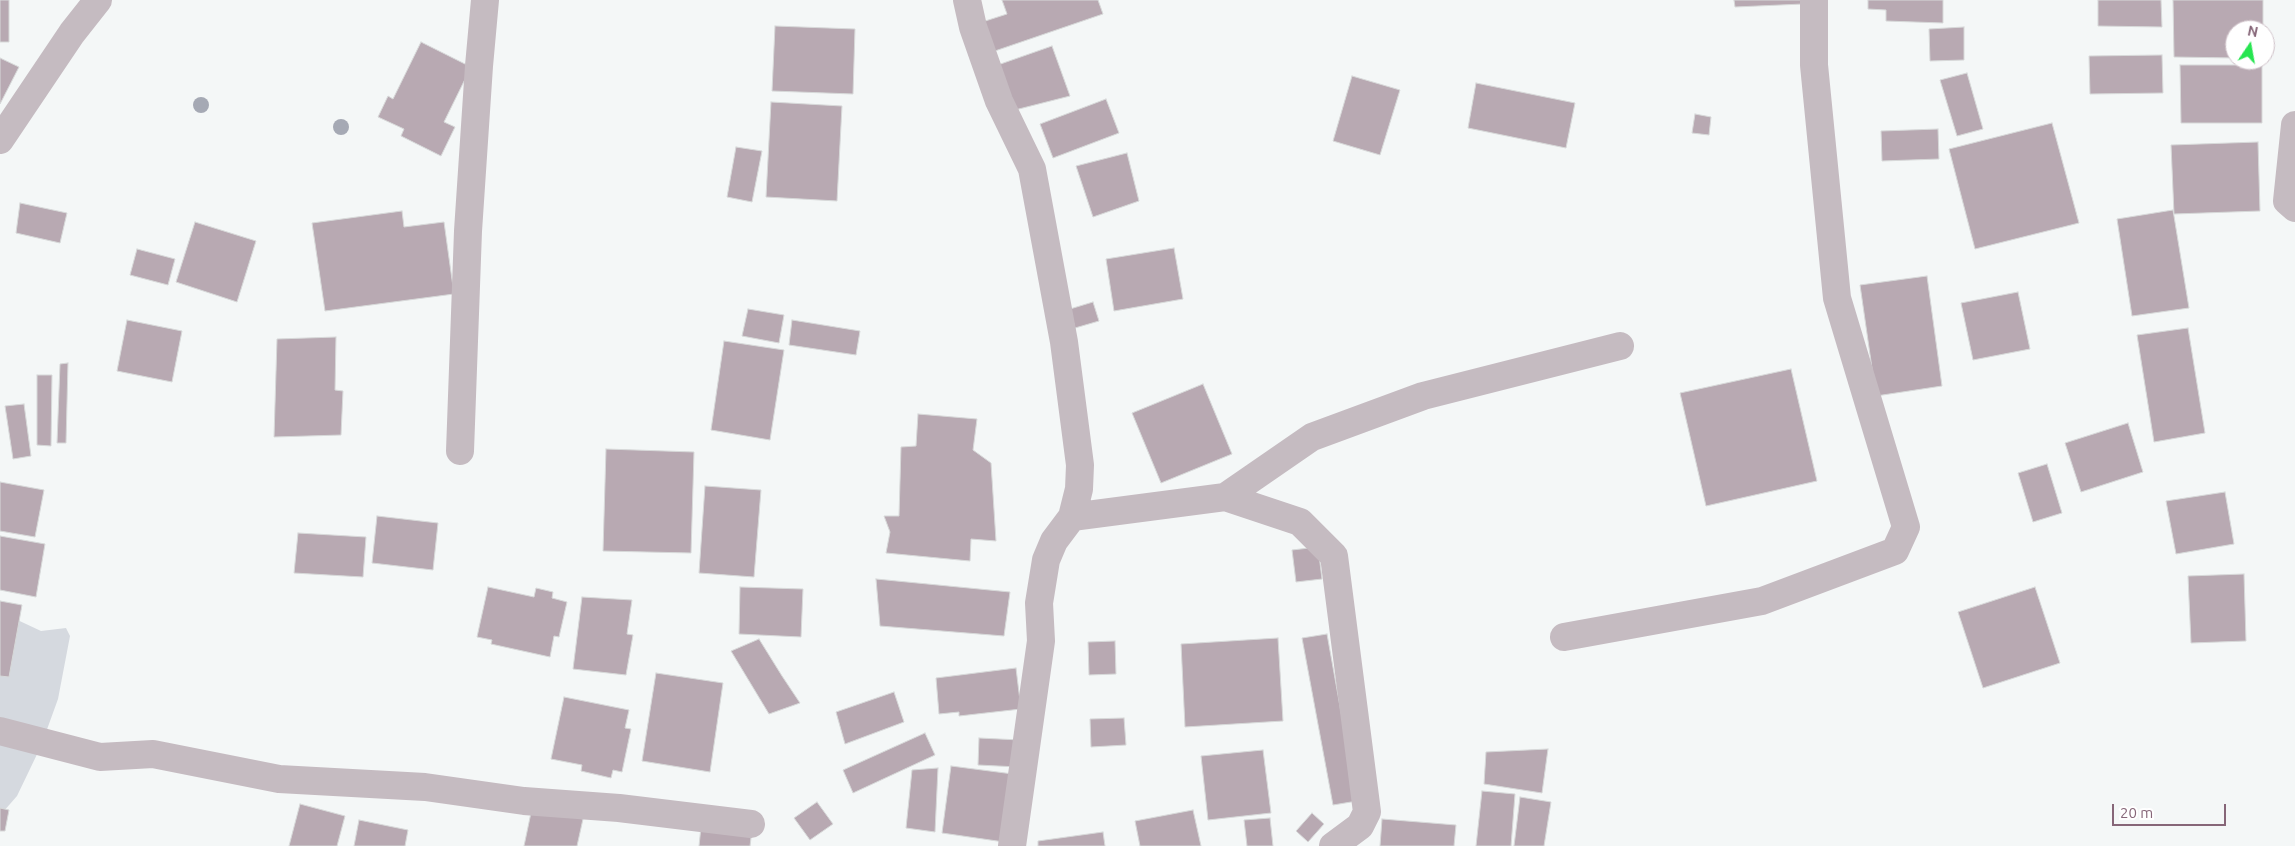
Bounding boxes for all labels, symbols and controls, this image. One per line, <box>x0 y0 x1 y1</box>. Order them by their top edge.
north arrow <box>2225 20 2275 70</box>
text: N <box>2246 22 2260 40</box>
scale bar <box>2115 794 2229 826</box>
text: 20 m <box>2120 804 2153 821</box>

